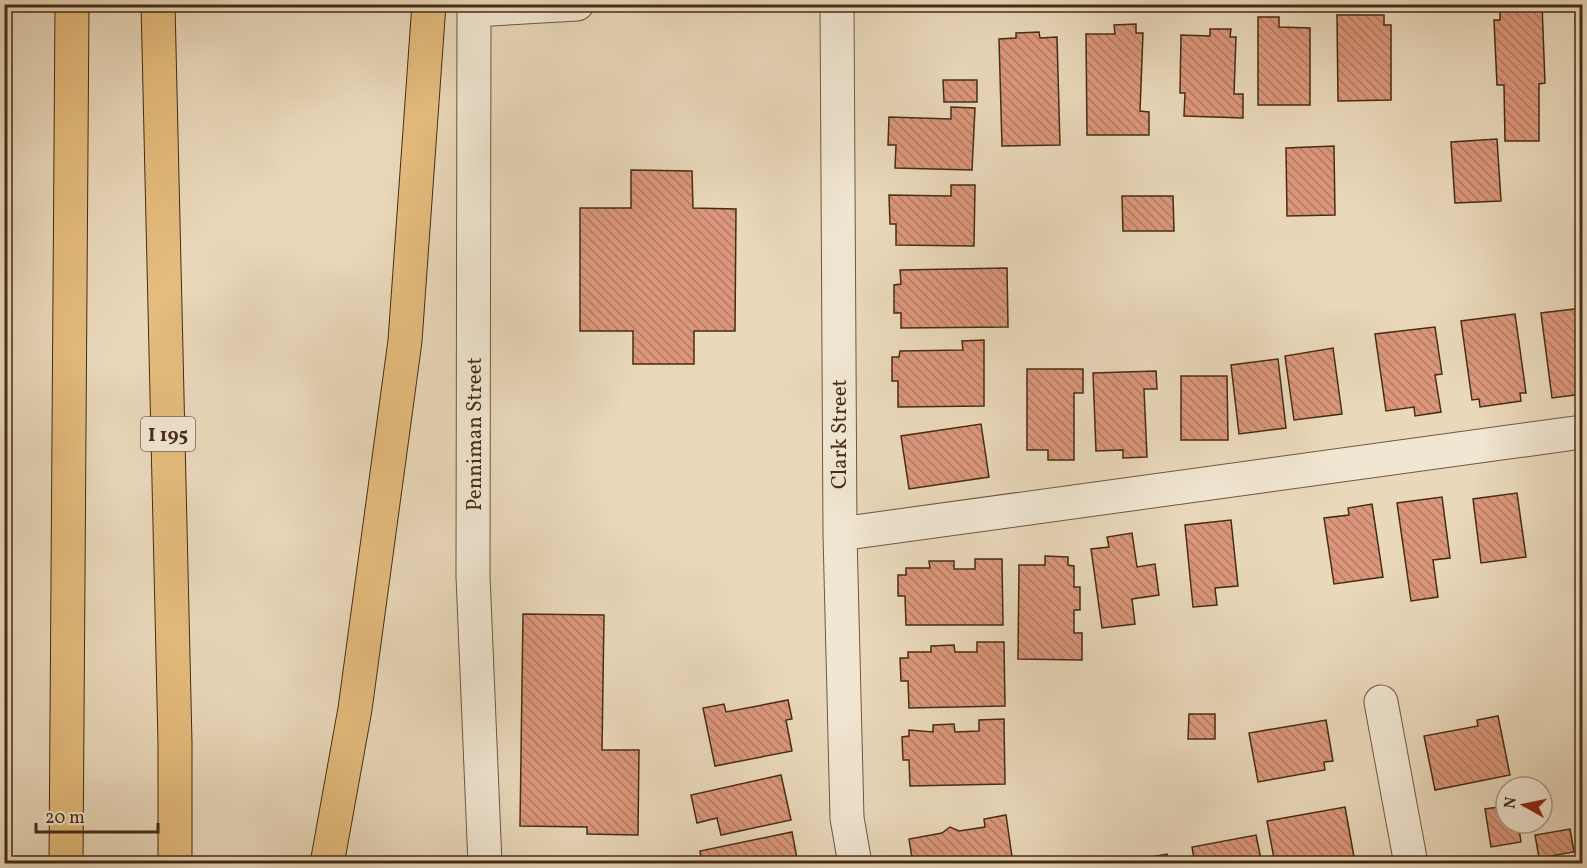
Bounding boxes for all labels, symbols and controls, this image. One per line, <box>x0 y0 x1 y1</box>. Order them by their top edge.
street label: Penniman Street <box>461 357 490 511</box>
street label: Clark Street <box>826 379 855 489</box>
road number: I 195 <box>141 417 195 451</box>
north arrow <box>1494 775 1554 835</box>
text: N <box>1499 795 1523 810</box>
scale bar <box>36 796 158 834</box>
text: 20 m <box>45 806 85 831</box>

